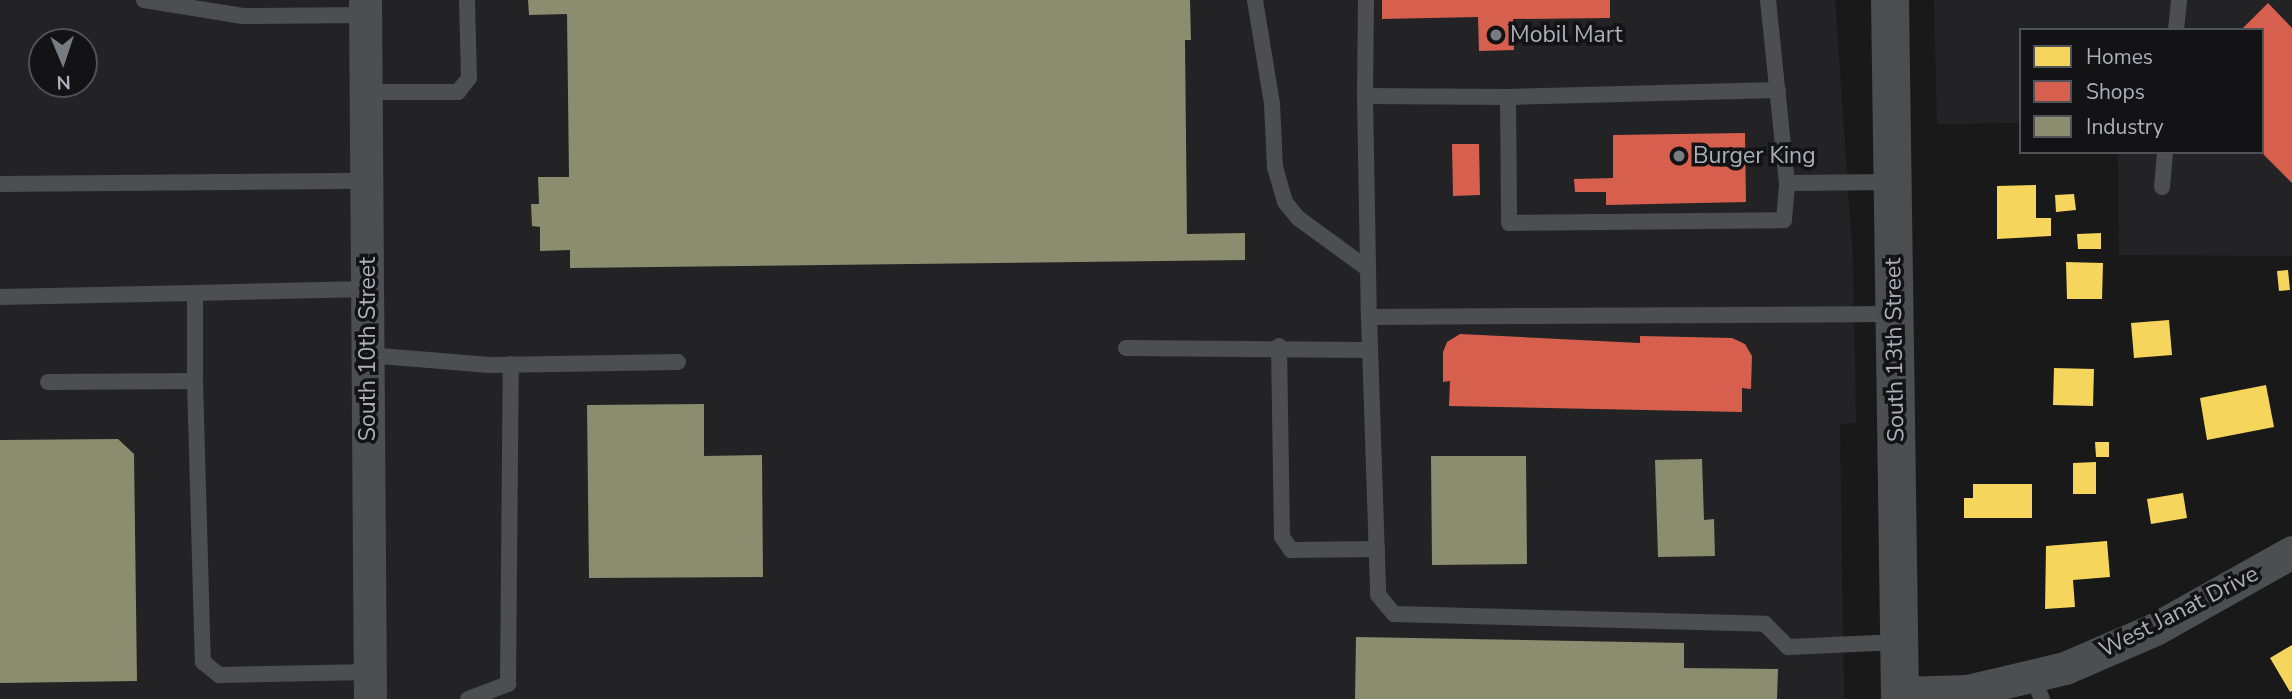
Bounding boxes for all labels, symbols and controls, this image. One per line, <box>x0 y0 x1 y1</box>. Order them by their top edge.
place label: Mobil Mart <box>1510 21 1623 49</box>
marker: Mobil Mart <box>1488 27 1504 43</box>
north arrow <box>28 28 98 98</box>
legend <box>2019 28 2264 154</box>
text: Homes <box>2086 43 2153 71</box>
text: N <box>56 69 71 95</box>
text: Shops <box>2086 78 2145 106</box>
text: Industry <box>2086 113 2164 141</box>
place label: Burger King <box>1693 142 1816 170</box>
marker: Burger King <box>1671 148 1687 164</box>
street label: South 10th Street <box>354 257 382 441</box>
street label: South 13th Street <box>1880 258 1910 442</box>
street label: West Janat Drive <box>2095 560 2263 664</box>

